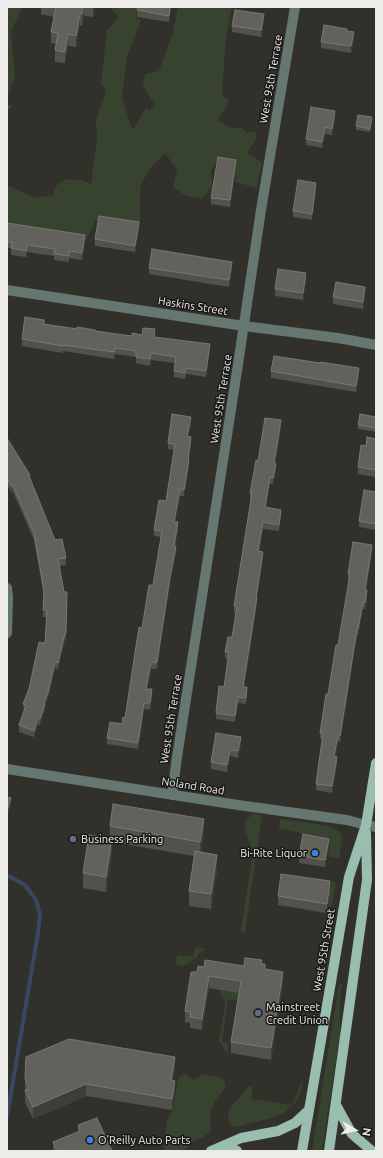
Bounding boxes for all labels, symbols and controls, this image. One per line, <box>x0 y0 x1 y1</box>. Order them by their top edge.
street label: West 95th Terrace <box>257 34 285 124</box>
street label: Haskins Street <box>157 294 229 318</box>
street label: West 95th Terrace <box>207 354 235 444</box>
street label: West 95th Terrace <box>157 674 185 764</box>
street label: Noland Road <box>161 775 225 797</box>
place label: Business Parking <box>81 832 163 846</box>
marker: Business Parking <box>68 834 78 844</box>
place label: Bi-Rite Liquor <box>240 846 307 860</box>
marker: Bi-Rite Liquor <box>310 848 320 858</box>
street label: West 95th Street <box>310 908 338 992</box>
place label: Mainstreet Credit Union <box>266 1000 328 1026</box>
marker: Mainstreet Credit Union <box>253 1008 263 1018</box>
north arrow <box>335 1110 375 1150</box>
text: N <box>360 1127 373 1137</box>
place label: O'Reilly Auto Parts <box>98 1133 190 1147</box>
marker: O'Reilly Auto Parts <box>85 1135 95 1145</box>

